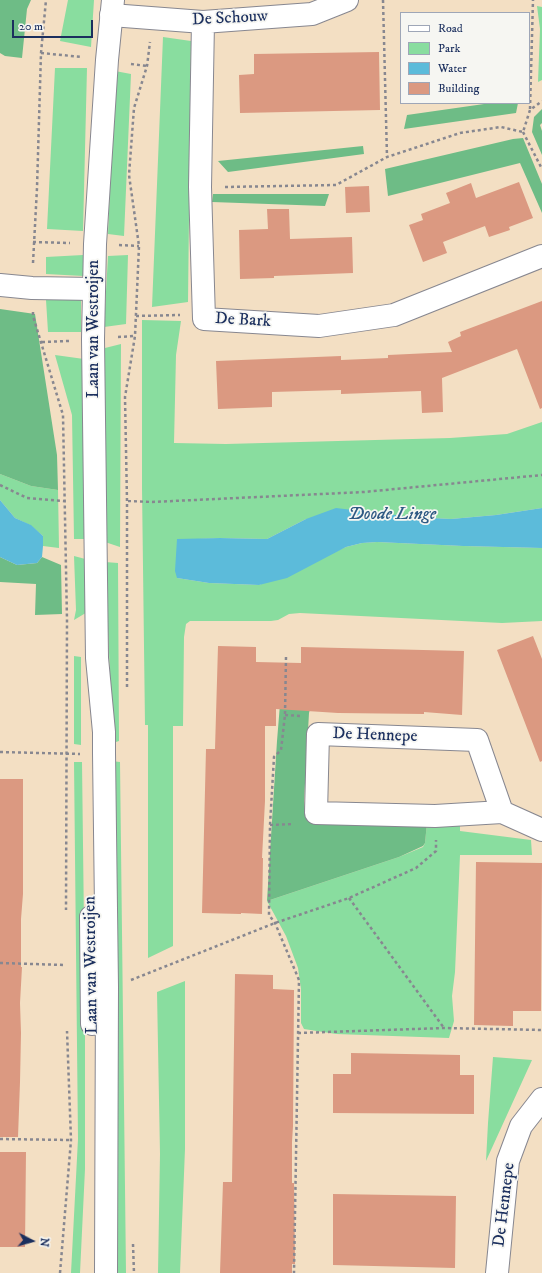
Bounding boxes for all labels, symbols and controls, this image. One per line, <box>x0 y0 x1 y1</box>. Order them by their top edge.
street label: De Schouw <box>192 7 268 31</box>
scale bar <box>14 12 95 38</box>
legend <box>400 12 530 104</box>
text: 20 m <box>19 19 43 34</box>
text: Road <box>438 21 463 36</box>
text: Park <box>438 41 460 56</box>
text: Water <box>438 61 467 76</box>
text: Building <box>438 81 479 96</box>
street label: Laan van Westroijen <box>84 260 104 398</box>
street label: De Bark <box>215 309 271 333</box>
water label: Doode Linge <box>348 504 436 526</box>
street label: De Hennepe <box>332 724 418 748</box>
street label: Laan van Westroijen <box>81 896 103 1034</box>
street label: De Hennepe <box>490 1162 520 1248</box>
north arrow <box>12 1221 52 1261</box>
text: N <box>37 1237 51 1247</box>

